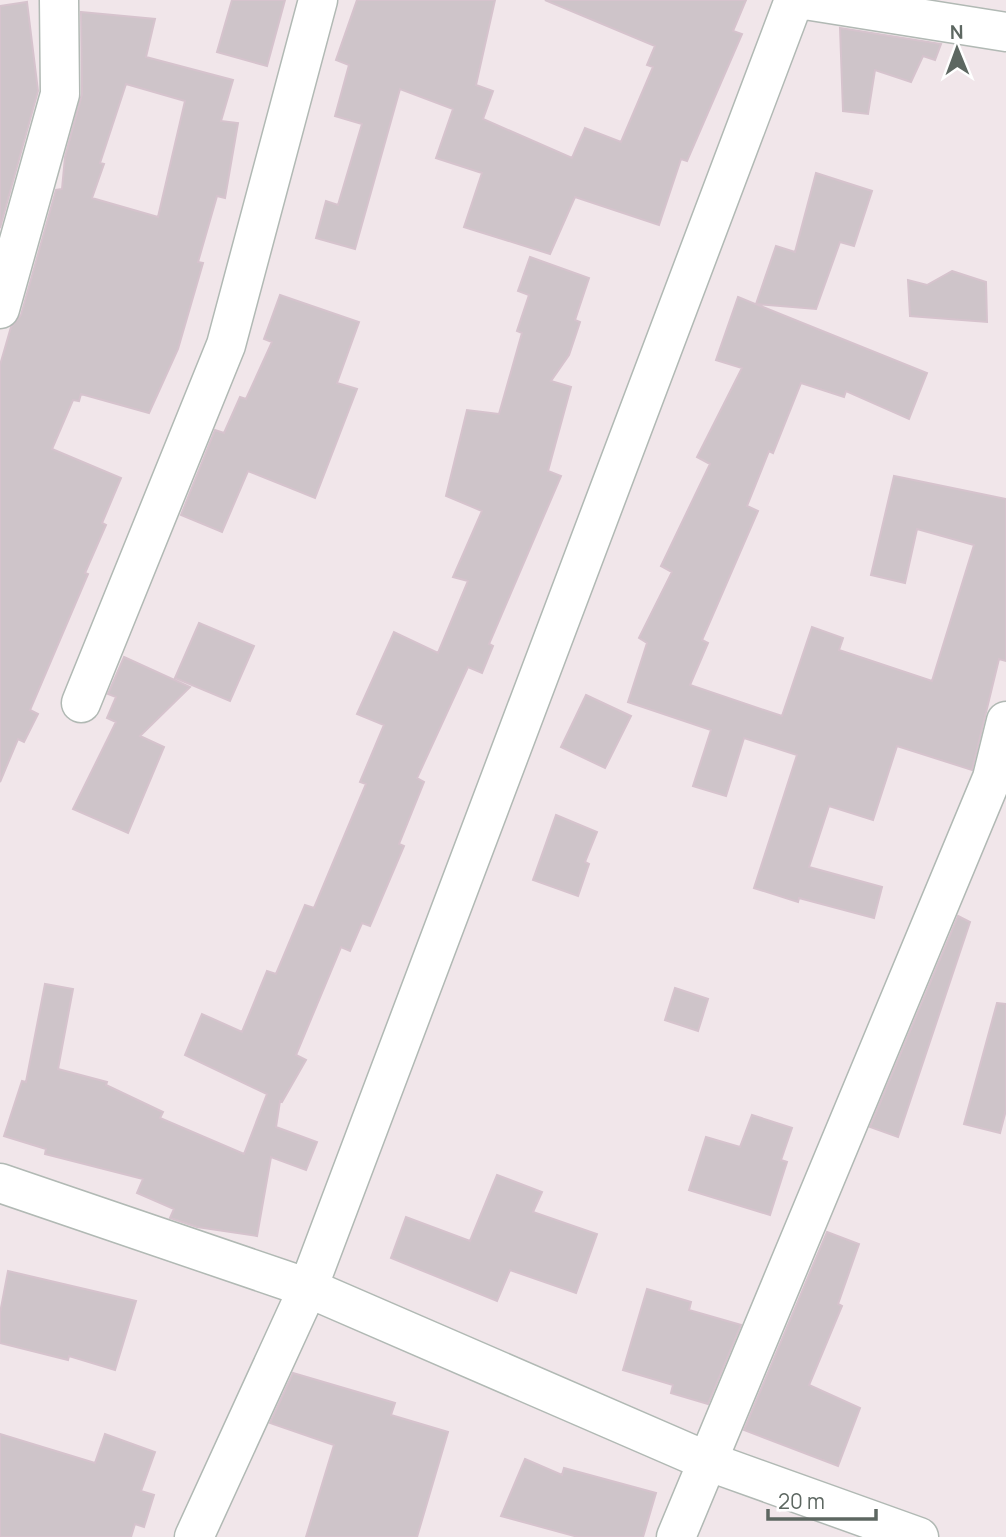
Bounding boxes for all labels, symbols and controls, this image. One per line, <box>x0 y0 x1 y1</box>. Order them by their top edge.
north arrow <box>922 14 992 84</box>
text: N <box>950 19 964 45</box>
scale bar <box>768 1478 876 1522</box>
text: 20 m <box>778 1487 825 1515</box>

